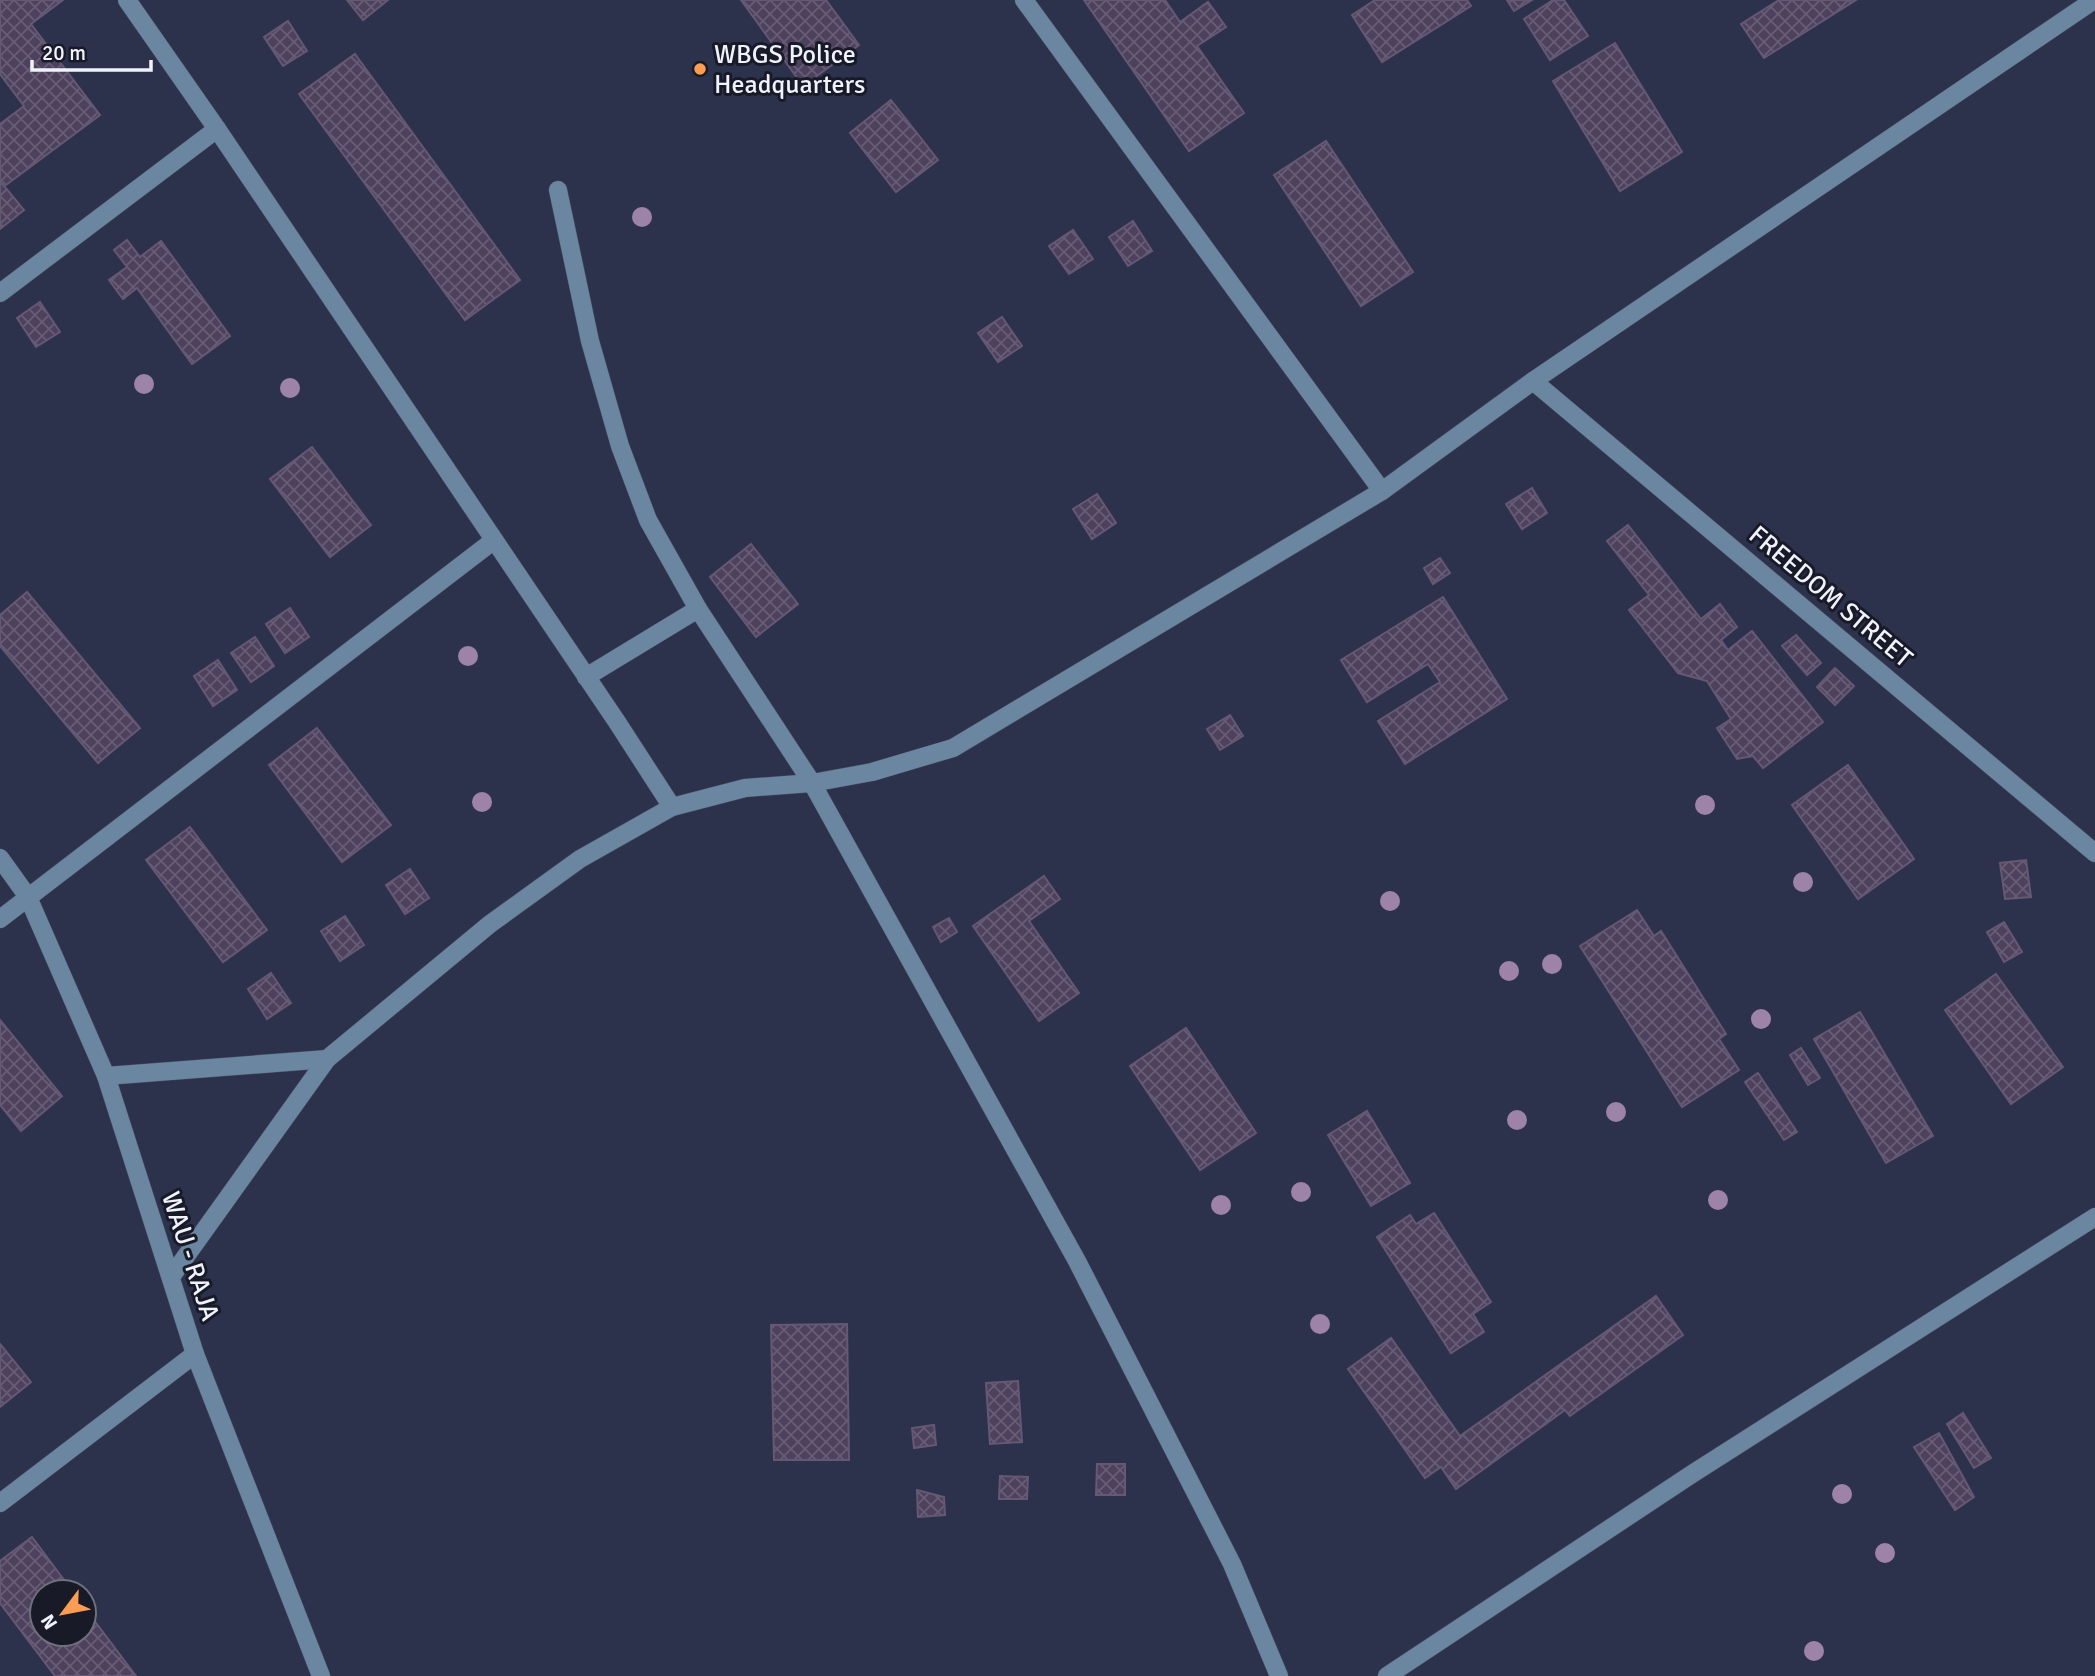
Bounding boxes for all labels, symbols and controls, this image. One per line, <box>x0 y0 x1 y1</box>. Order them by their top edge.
scale bar <box>32 28 150 72</box>
place label: WBGS Police Headquarters <box>714 39 866 101</box>
text: 20 m <box>42 40 86 66</box>
marker: WBGS Police Headquarters <box>692 61 708 77</box>
street label: FREEDOM STREET <box>1742 519 1919 675</box>
street label: WAU - RAJA <box>154 1188 226 1325</box>
north arrow <box>28 1578 98 1648</box>
text: N <box>36 1610 63 1633</box>

